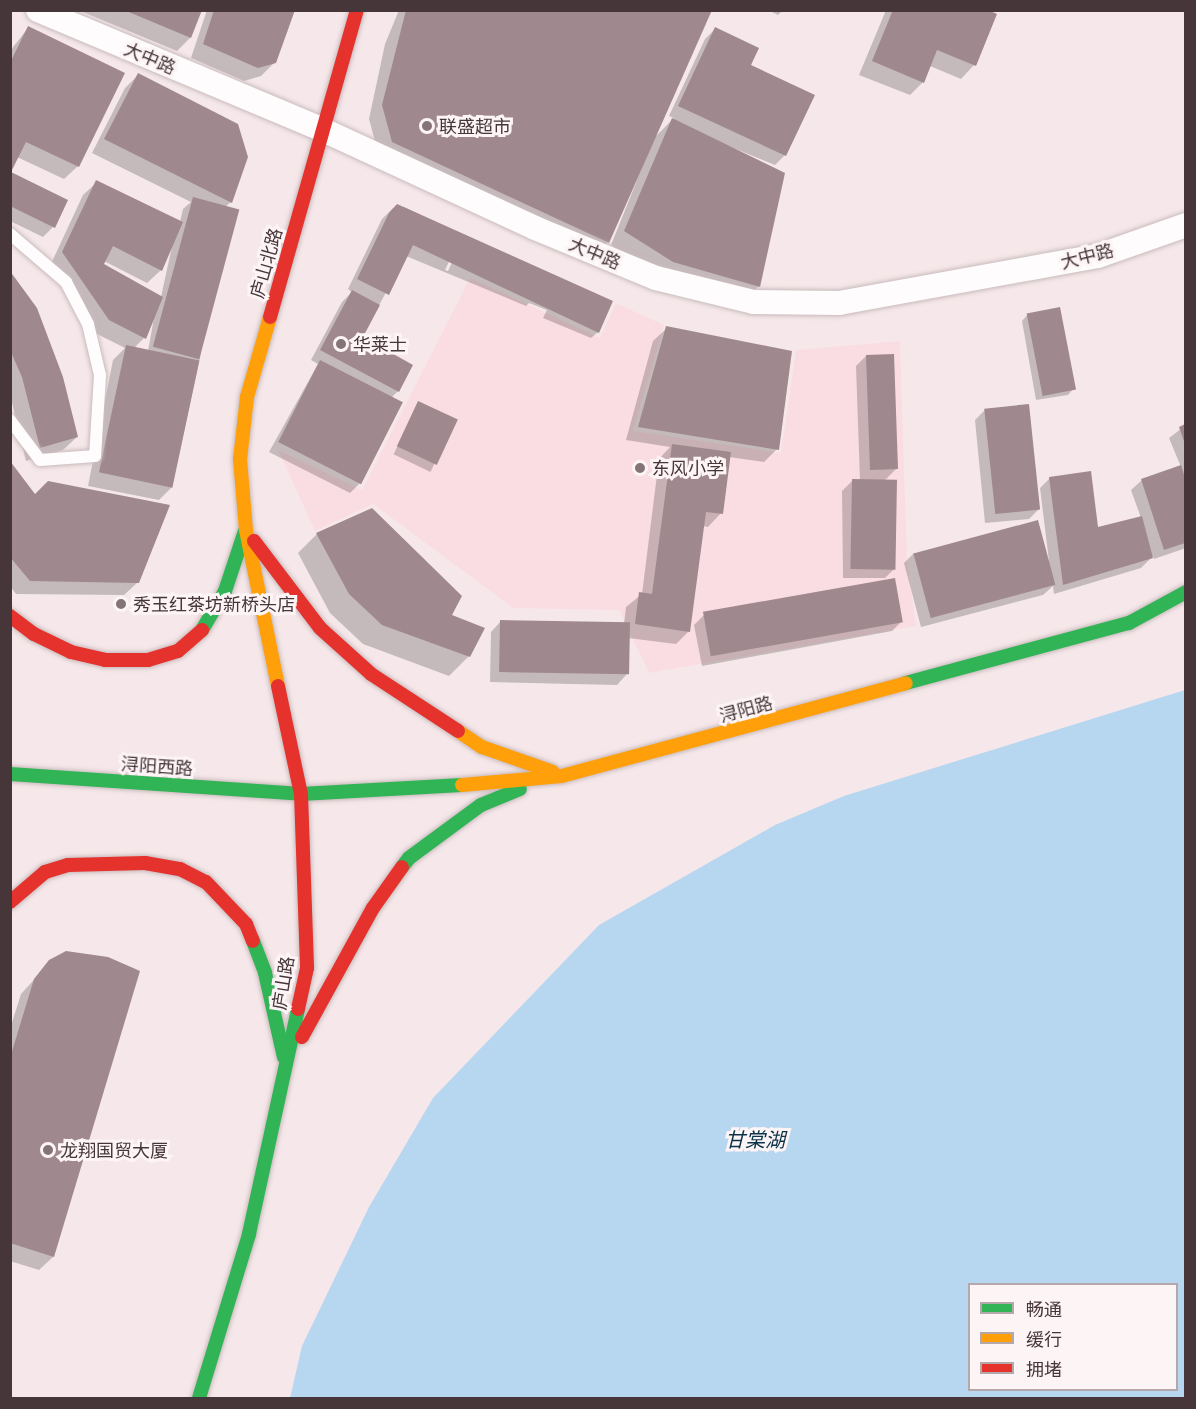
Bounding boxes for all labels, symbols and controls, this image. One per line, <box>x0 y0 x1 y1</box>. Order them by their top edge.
street label: 大中路 <box>121 38 179 78</box>
place label: 联盛超市 <box>439 115 511 137</box>
marker: 联盛超市 <box>420 119 434 133</box>
street label: 庐山北路 <box>246 225 286 301</box>
street label: 大中路 <box>566 233 624 273</box>
street label: 大中路 <box>1058 239 1116 273</box>
place label: 华莱士 <box>353 333 407 355</box>
marker: 华莱士 <box>334 337 348 351</box>
place label: 东风小学 <box>652 457 724 479</box>
marker: 东风小学 <box>633 461 647 475</box>
place label: 秀玉红茶坊新桥头店 <box>133 593 295 615</box>
marker: 秀玉红茶坊新桥头店 <box>114 597 128 611</box>
street label: 浔阳路 <box>717 692 775 726</box>
street label: 浔阳西路 <box>120 753 194 779</box>
street label: 庐山路 <box>268 955 298 1011</box>
water label: 甘棠湖 <box>725 1127 785 1151</box>
place label: 龙翔国贸大厦 <box>60 1139 168 1161</box>
marker: 龙翔国贸大厦 <box>41 1143 55 1157</box>
legend <box>968 1283 1178 1391</box>
text: 畅通 <box>1026 1298 1062 1320</box>
text: 缓行 <box>1026 1328 1062 1350</box>
text: 拥堵 <box>1026 1358 1062 1380</box>

